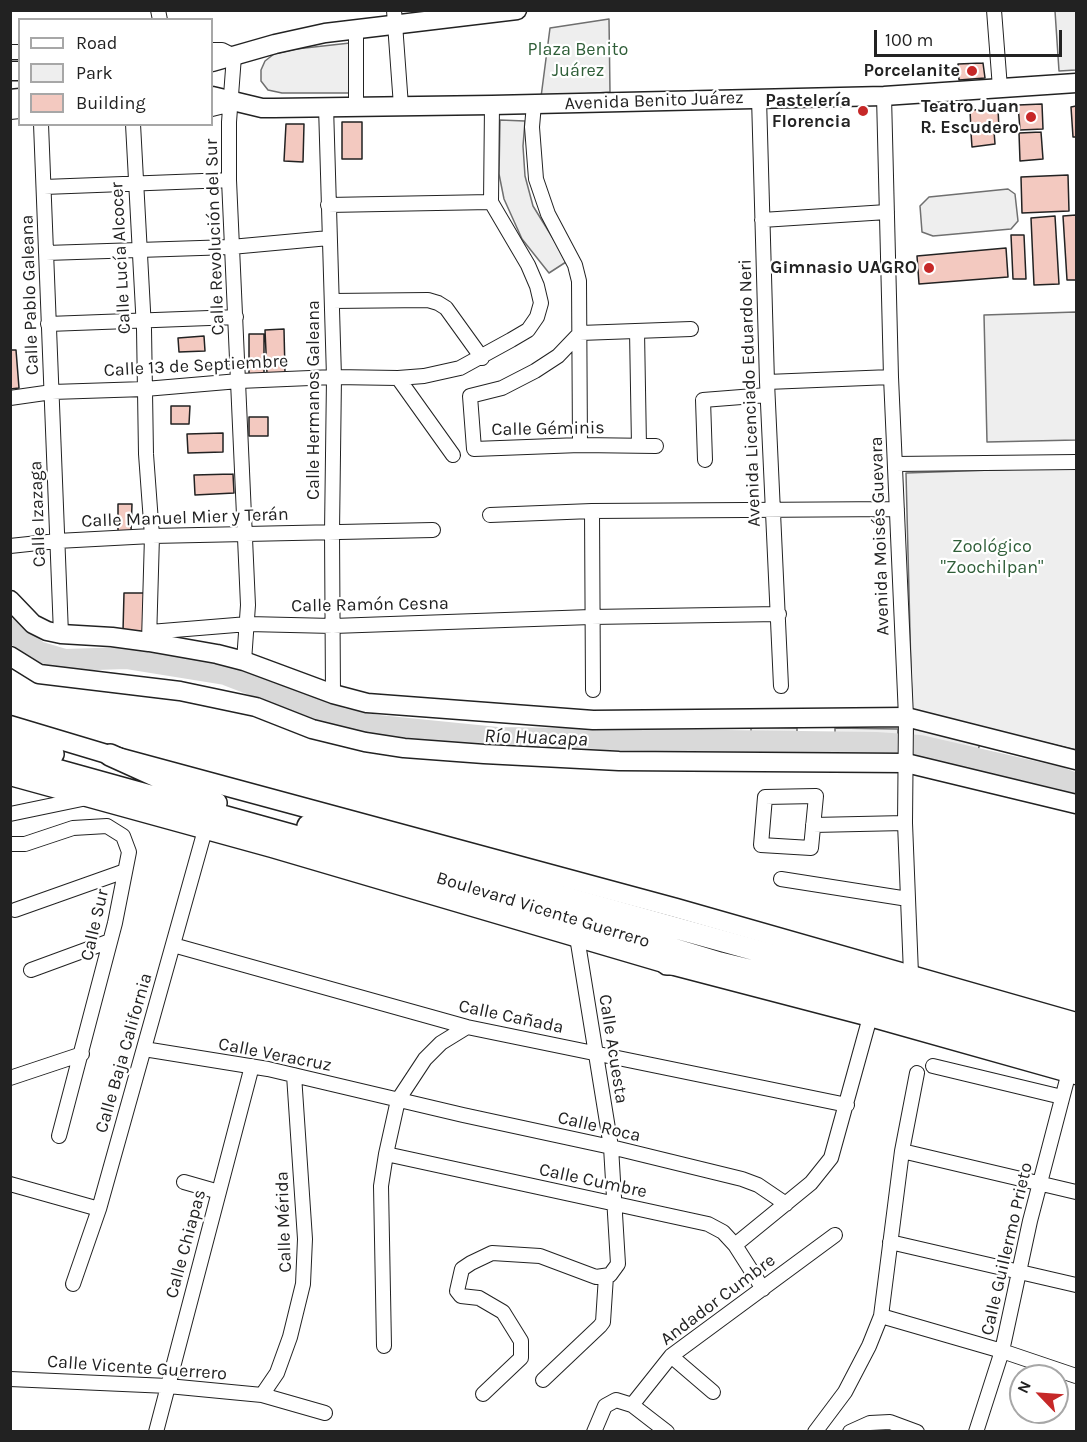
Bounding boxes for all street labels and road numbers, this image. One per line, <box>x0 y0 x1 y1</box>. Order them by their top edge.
street label: Avenida Benito Juárez <box>564 87 744 115</box>
street label: Calle Revolución del Sur <box>201 138 229 336</box>
street label: Calle Lucía Alcocer <box>106 181 136 335</box>
street label: Calle Pablo Galeana <box>16 214 44 376</box>
street label: Avenida Licenciado Eduardo Neri <box>735 259 765 527</box>
street label: Calle Hermanos Galeana <box>303 300 325 500</box>
street label: Calle 13 de Septiembre <box>103 350 289 382</box>
street label: Calle Géminis <box>491 417 605 441</box>
street label: Avenida Moisés Guevara <box>866 436 894 636</box>
street label: Calle Izazaga <box>25 460 51 568</box>
street label: Calle Manuel Mier y Terán <box>81 504 289 532</box>
street label: Calle Ramón Cesna <box>291 593 449 617</box>
street label: Boulevard Vicente Guerrero <box>434 867 652 953</box>
street label: Calle Sur <box>76 887 114 963</box>
street label: Calle Baja California <box>91 970 157 1136</box>
street label: Calle Acuesta <box>594 993 632 1105</box>
street label: Calle Cañada <box>457 995 565 1039</box>
street label: Calle Veracruz <box>217 1033 333 1077</box>
street label: Calle Roca <box>555 1107 643 1147</box>
street label: Calle Cumbre <box>537 1159 649 1203</box>
street label: Calle Guillermo Prieto <box>977 1160 1037 1338</box>
street label: Calle Mérida <box>271 1171 297 1273</box>
street label: Calle Chiapas <box>161 1187 211 1301</box>
street label: Andador Cumbre <box>656 1250 780 1350</box>
street label: Calle Vicente Guerrero <box>46 1351 228 1385</box>

